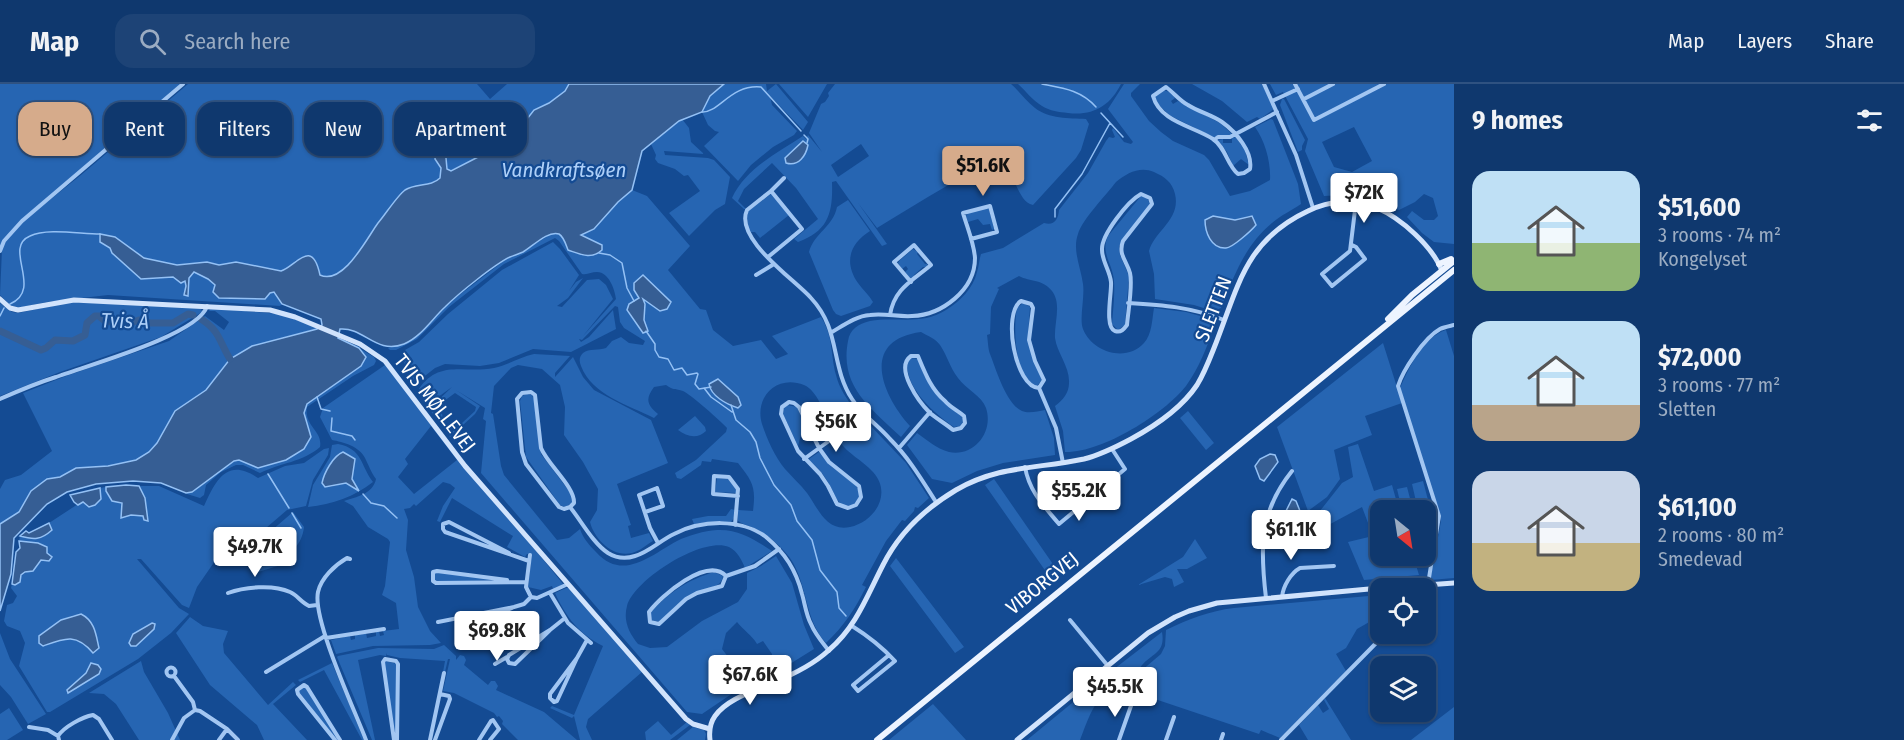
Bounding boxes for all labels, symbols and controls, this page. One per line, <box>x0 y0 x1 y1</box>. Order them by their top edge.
search box <box>115 14 535 68</box>
text: Map <box>30 25 79 58</box>
icon: search <box>136 25 169 58</box>
text: Search here <box>184 28 290 55</box>
text: Map <box>1668 28 1704 54</box>
text: Layers <box>1737 28 1792 54</box>
text: Share <box>1825 28 1874 54</box>
chip: Buy <box>18 102 92 156</box>
chip: Rent <box>104 102 185 156</box>
chip: Filters <box>197 102 292 156</box>
chip: New <box>304 102 382 156</box>
chip: Apartment <box>394 102 527 156</box>
icon: filters <box>1853 104 1886 137</box>
text: 9 homes <box>1472 105 1563 136</box>
pin: $51.6K <box>934 146 1032 197</box>
text: $51.6K <box>956 153 1010 177</box>
water label: Vandkraftsøen <box>502 157 626 183</box>
pin: $72K <box>1328 173 1400 224</box>
text: $72K <box>1344 180 1384 204</box>
text: $51,600 <box>1658 192 1741 223</box>
icon: home <box>1520 195 1592 267</box>
text: 3 rooms · 74 m² <box>1658 223 1781 247</box>
text: Kongelyset <box>1658 247 1747 271</box>
street label: SLETTEN <box>1190 273 1236 345</box>
water label: Tvis Å <box>101 308 149 334</box>
text: $72,000 <box>1658 342 1742 373</box>
icon: home <box>1520 345 1592 417</box>
street label: TVIS MØLLEVEJ <box>389 349 481 457</box>
text: 3 rooms · 77 m² <box>1658 373 1780 397</box>
text: Sletten <box>1658 397 1716 421</box>
pin: $56K <box>800 402 872 453</box>
text: $56K <box>815 409 857 433</box>
pin: $55.2K <box>1030 471 1128 522</box>
text: $55.2K <box>1052 478 1106 502</box>
text: $61,100 <box>1658 492 1737 523</box>
icon: home <box>1520 495 1592 567</box>
north arrow <box>1370 500 1436 566</box>
map controls <box>1370 500 1436 722</box>
pin: $61.1K <box>1242 510 1340 561</box>
text: $61.1K <box>1266 517 1316 541</box>
text: 2 rooms · 80 m² <box>1658 523 1784 547</box>
pin: $49.7K <box>206 527 304 578</box>
text: $49.7K <box>228 534 282 558</box>
street label: VIBORGVEJ <box>1001 547 1083 619</box>
text: Smedevad <box>1658 547 1743 571</box>
button: locate <box>1370 578 1436 644</box>
pin: $69.8K <box>448 611 546 662</box>
text: $69.8K <box>468 618 526 642</box>
pin: $67.6K <box>701 655 799 706</box>
button: layers <box>1370 656 1436 722</box>
text: $67.6K <box>722 662 778 686</box>
pin: $45.5K <box>1066 667 1164 718</box>
text: $45.5K <box>1087 674 1143 698</box>

